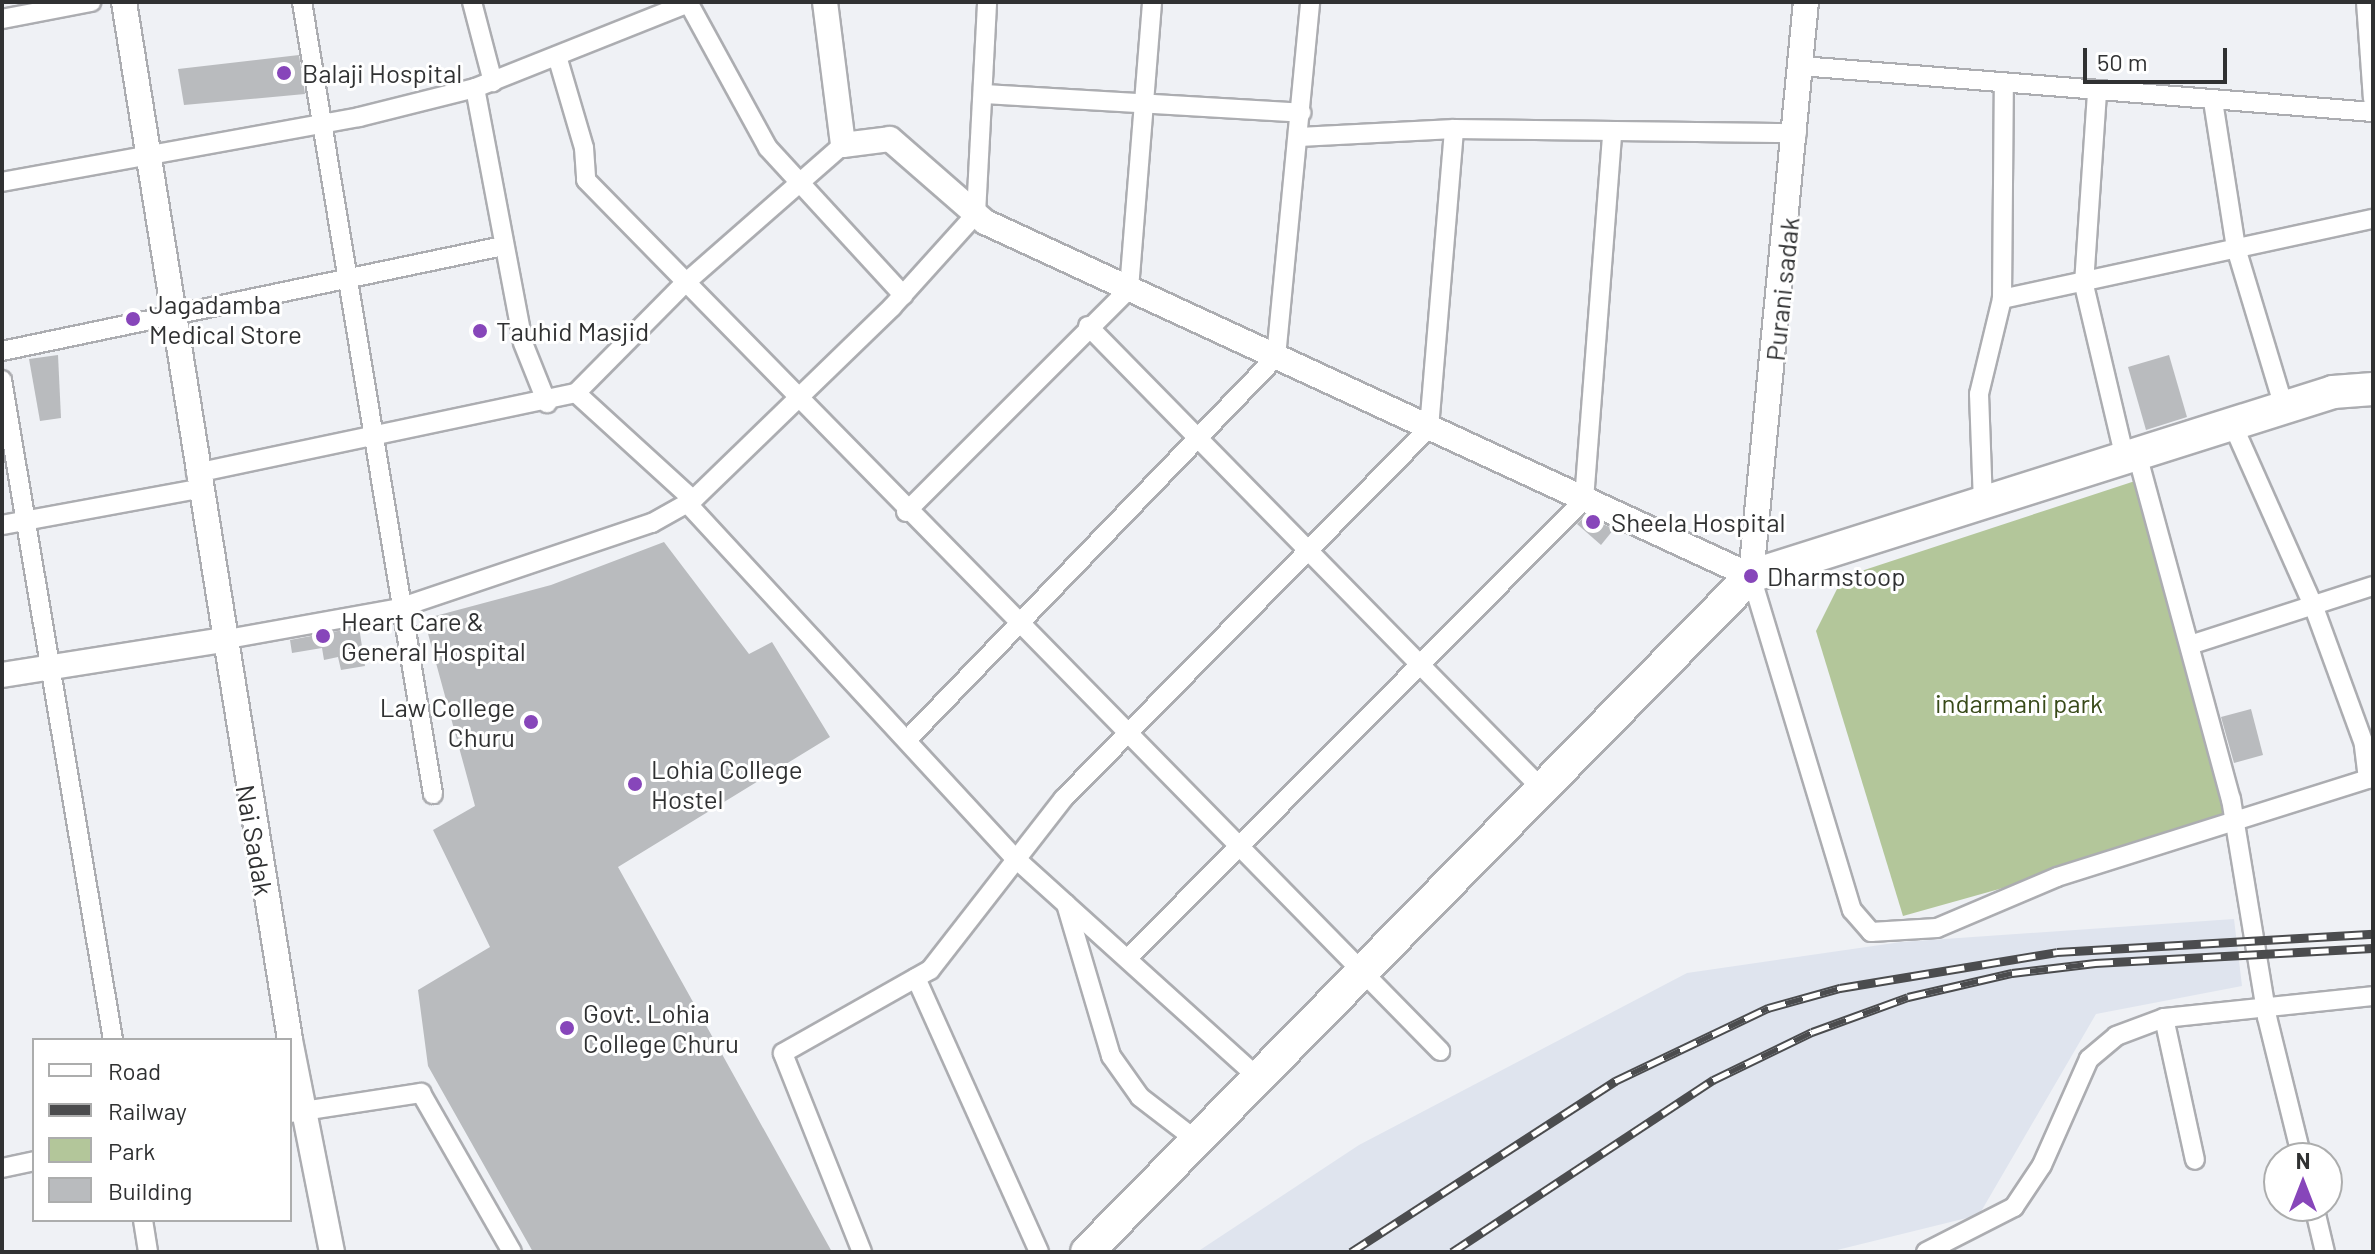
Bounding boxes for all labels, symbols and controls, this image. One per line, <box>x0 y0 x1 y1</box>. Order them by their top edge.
scale bar <box>2087 32 2231 82</box>
text: 50 m <box>2097 47 2148 76</box>
place label: Balaji Hospital <box>302 57 462 89</box>
marker: Balaji Hospital <box>273 62 295 84</box>
street label: Purani sadak <box>1759 216 1805 362</box>
place label: Jagadamba Medical Store <box>149 288 302 350</box>
marker: Jagadamba Medical Store <box>124 310 142 328</box>
place label: Tauhid Masjid <box>496 315 649 347</box>
marker: Tauhid Masjid <box>471 322 489 340</box>
place label: Sheela Hospital <box>1611 506 1786 538</box>
marker: Sheela Hospital <box>1582 511 1604 533</box>
place label: Dharmstoop <box>1767 560 1906 592</box>
marker: Dharmstoop <box>1742 567 1760 585</box>
place label: Heart Care & General Hospital <box>341 605 526 666</box>
marker: Heart Care & General Hospital <box>312 625 334 647</box>
park label: indarmani park <box>1935 687 2103 719</box>
place label: Law College Churu <box>380 691 515 752</box>
marker: Law College Churu <box>522 713 540 731</box>
place label: Lohia College Hostel <box>651 753 803 814</box>
marker: Lohia College Hostel <box>626 775 644 793</box>
street label: Nai Sadak <box>230 782 280 898</box>
place label: Govt. Lohia College Churu <box>583 997 739 1058</box>
marker: Govt. Lohia College Churu <box>558 1019 576 1037</box>
legend <box>32 1038 292 1222</box>
text: Road <box>108 1056 161 1085</box>
text: Railway <box>108 1096 187 1125</box>
text: Park <box>108 1136 155 1165</box>
north arrow <box>2263 1142 2343 1222</box>
text: N <box>2296 1147 2310 1173</box>
text: Building <box>108 1176 192 1205</box>

